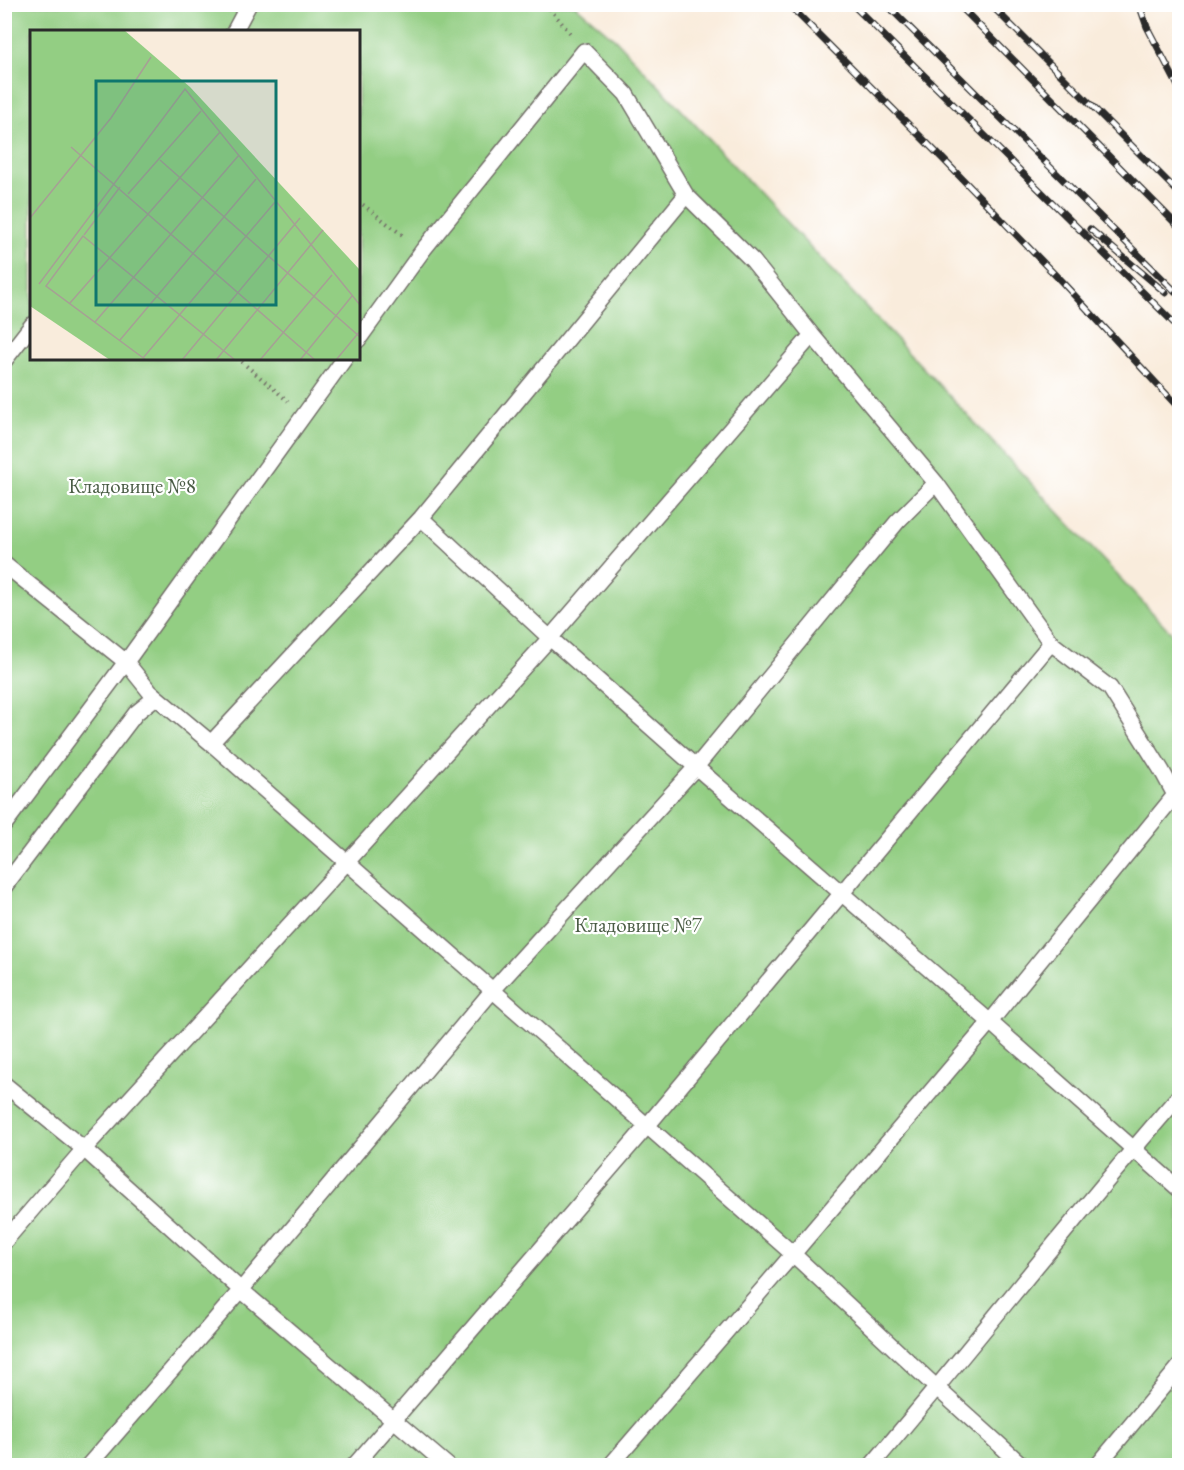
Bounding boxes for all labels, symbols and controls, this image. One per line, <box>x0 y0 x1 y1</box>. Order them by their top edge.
inset map <box>30 30 360 360</box>
park label: Кладовище №8 <box>68 472 196 499</box>
park label: Кладовище №7 <box>574 911 703 938</box>

